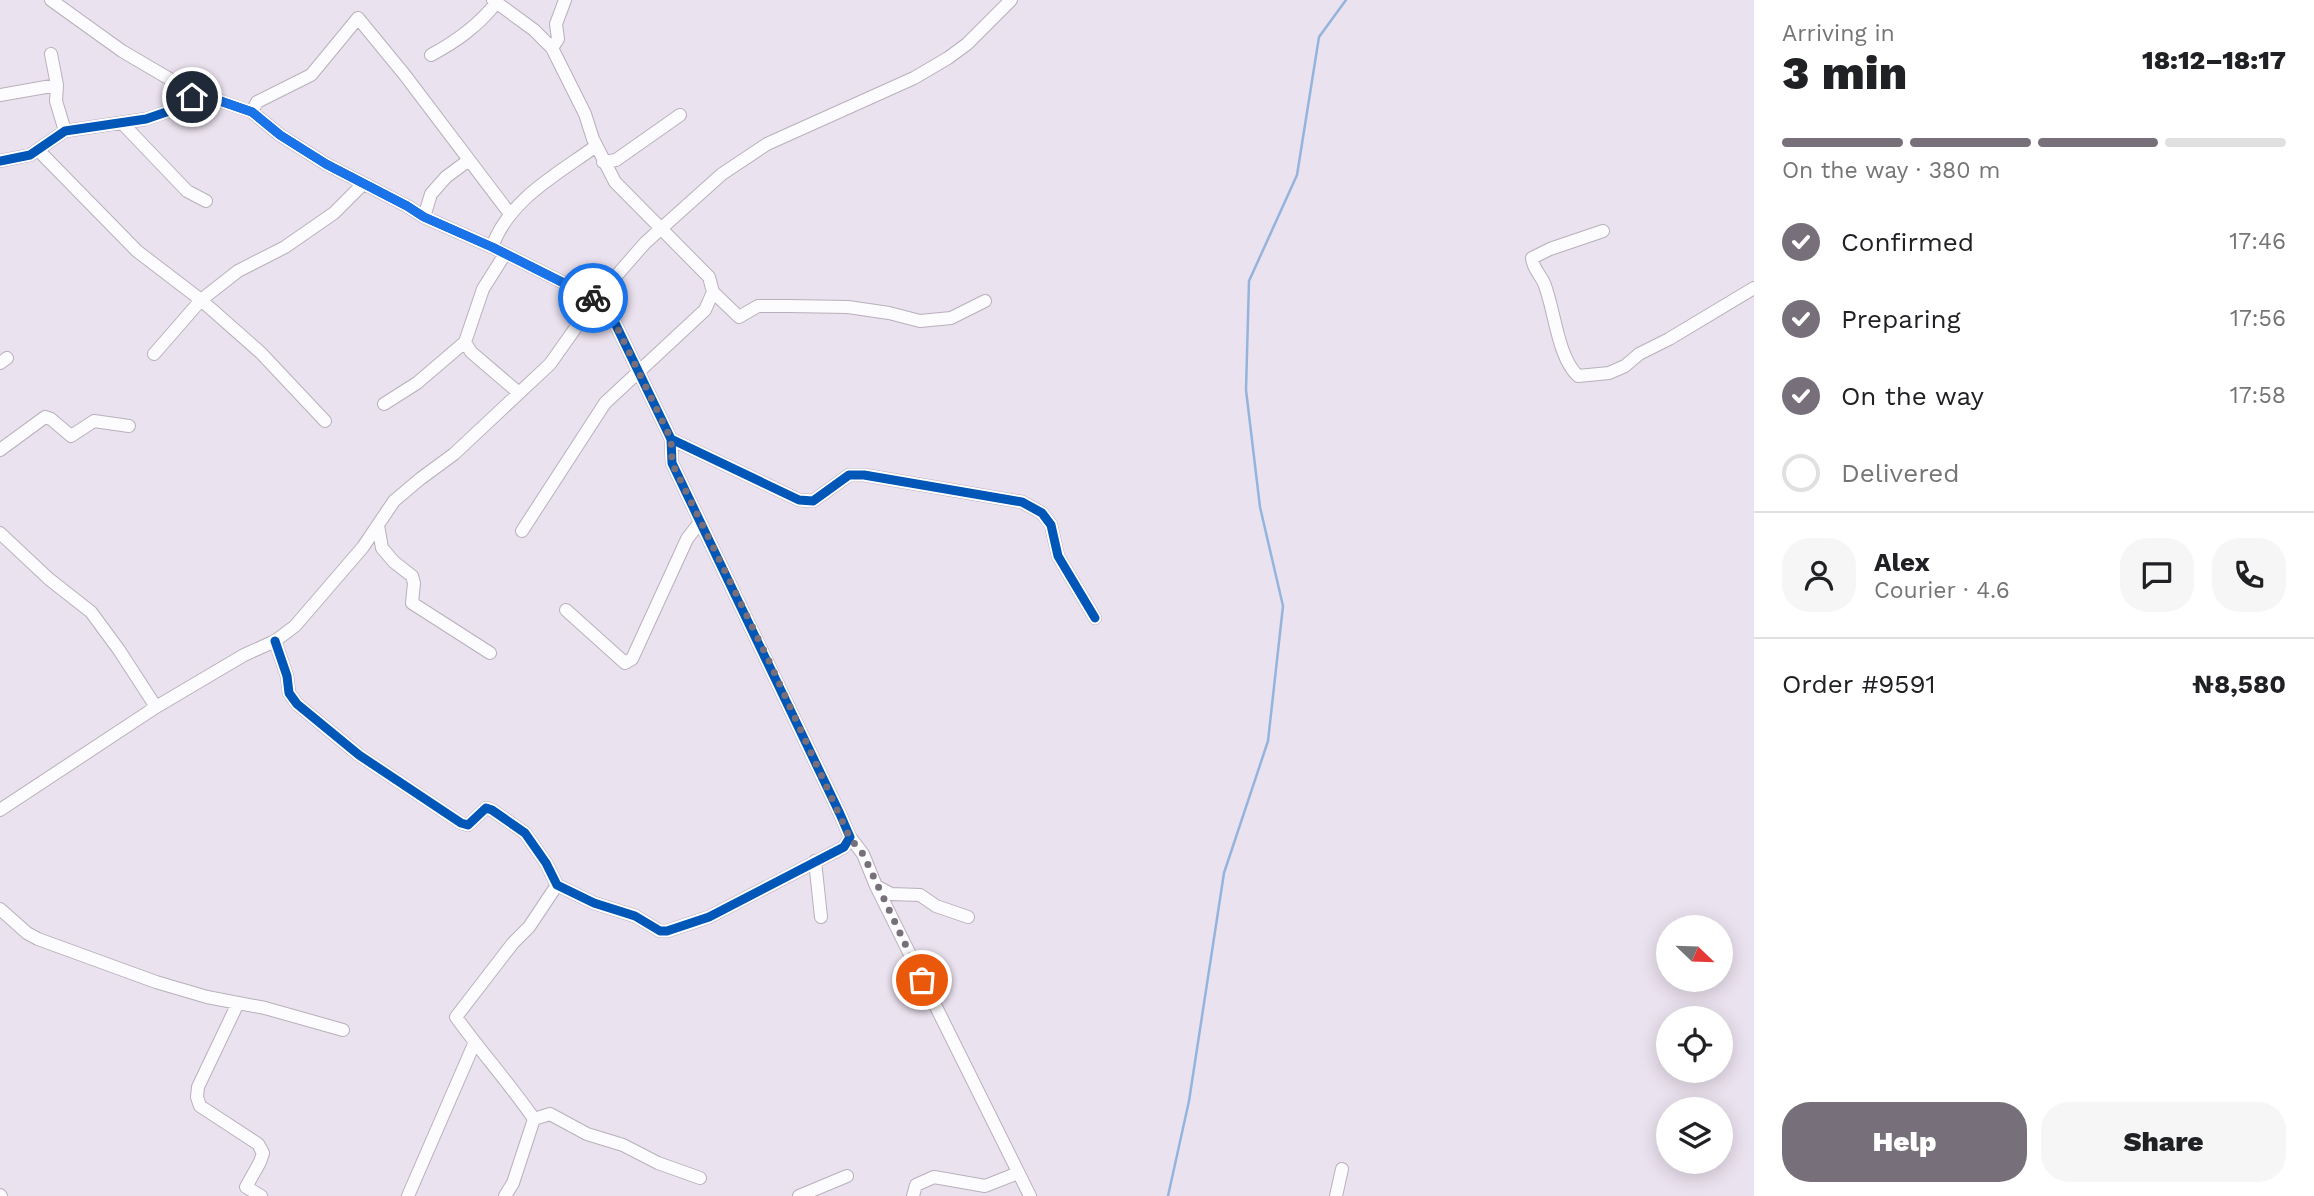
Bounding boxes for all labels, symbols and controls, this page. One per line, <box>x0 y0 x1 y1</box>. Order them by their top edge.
text: Arriving in <box>1782 20 1895 47</box>
text: 18:12–18:17 <box>2142 45 2286 75</box>
text: 3 min <box>1782 46 1907 100</box>
pin <box>162 67 222 127</box>
icon: home <box>173 78 211 116</box>
text: On the way · 380 m <box>1782 157 2000 184</box>
icon: check <box>1782 223 1820 261</box>
text: Confirmed <box>1841 227 1974 257</box>
text: 17:46 <box>2229 228 2286 255</box>
courier <box>558 263 628 333</box>
icon: bike <box>574 279 612 317</box>
icon: check <box>1782 300 1820 338</box>
text: Preparing <box>1841 304 1961 334</box>
text: 17:56 <box>2230 305 2286 332</box>
icon: check <box>1782 377 1820 415</box>
text: On the way <box>1841 381 1984 411</box>
text: 17:58 <box>2230 382 2286 409</box>
text: Delivered <box>1841 458 1960 488</box>
button: person <box>1782 538 1856 612</box>
button: chat <box>2120 538 2194 612</box>
button: phone <box>2212 538 2286 612</box>
text: Alex <box>1874 547 1930 577</box>
text: Courier · 4.6 <box>1874 577 2010 604</box>
text: Order #9591 <box>1782 669 1936 699</box>
text: ₦8,580 <box>2193 669 2286 699</box>
north arrow <box>1656 915 1732 992</box>
map controls <box>1656 915 1733 1174</box>
pin <box>892 950 952 1010</box>
icon: bag <box>903 961 941 999</box>
button: locate <box>1656 1006 1733 1083</box>
button: layers <box>1656 1097 1733 1174</box>
button: Help <box>1782 1102 2027 1182</box>
button: Share <box>2041 1102 2286 1182</box>

